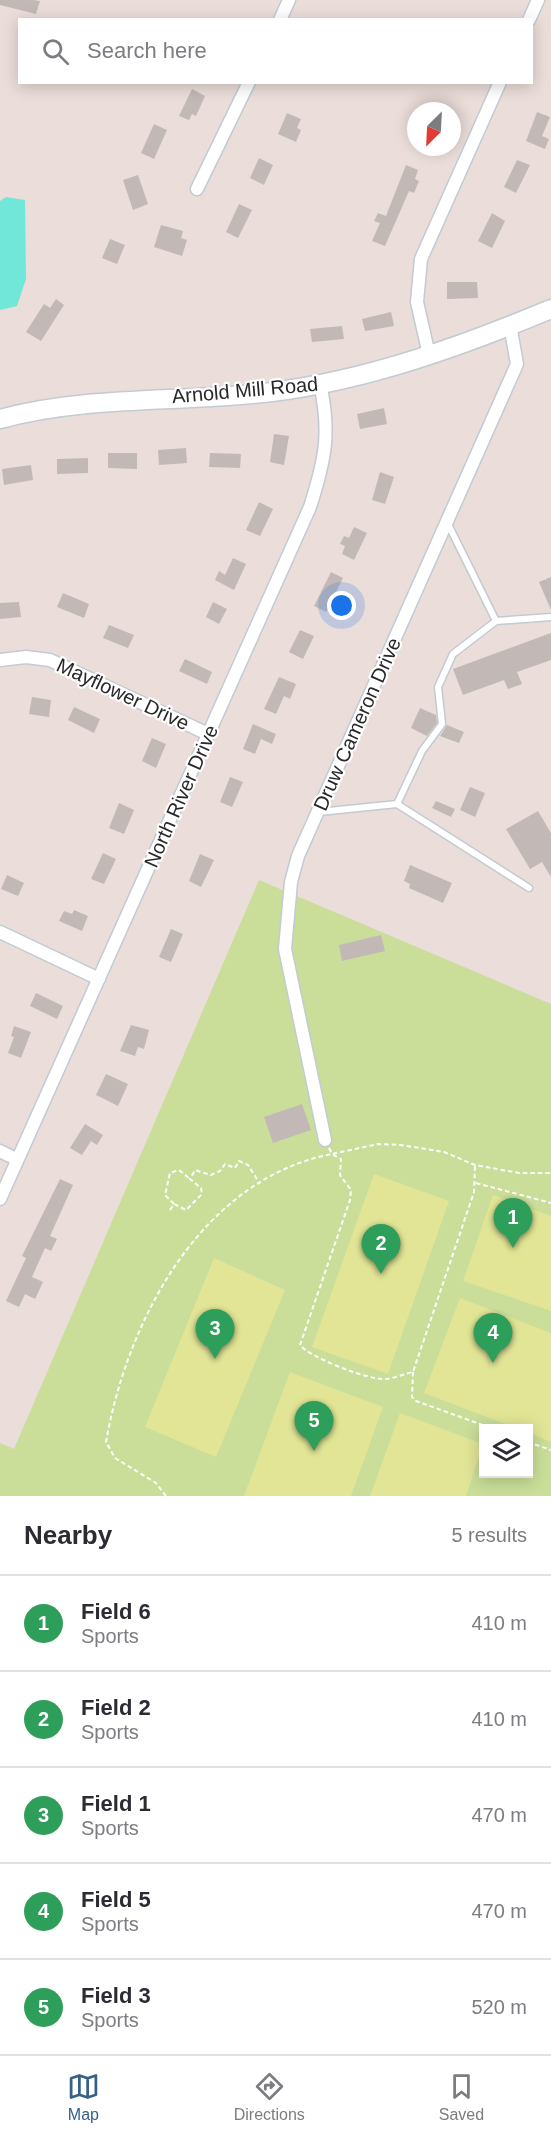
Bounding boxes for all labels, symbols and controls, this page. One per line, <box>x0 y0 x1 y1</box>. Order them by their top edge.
search box <box>18 18 533 84</box>
icon: search <box>39 35 72 68</box>
text: Search here <box>87 38 207 63</box>
north arrow <box>407 102 461 156</box>
street label: Arnold Mill Road <box>171 373 319 407</box>
your location <box>327 591 356 620</box>
street label: Druw Cameron Drive <box>309 634 405 814</box>
street label: Mayflower Drive <box>53 654 193 734</box>
street label: North River Drive <box>140 721 222 871</box>
pin: 1 <box>494 1198 532 1248</box>
pin: 2 <box>362 1224 400 1274</box>
pin: 3 <box>196 1310 234 1359</box>
pin: 4 <box>474 1314 512 1363</box>
pin: 5 <box>294 1402 334 1451</box>
map controls <box>479 1424 533 1478</box>
button: layers <box>479 1424 533 1478</box>
text: Nearby <box>24 1520 112 1550</box>
text: 5 results <box>451 1524 527 1546</box>
text: Field 6 <box>81 1599 151 1624</box>
text: 1 <box>38 1612 49 1634</box>
text: 410 m <box>471 1612 527 1634</box>
text: Sports <box>81 1625 139 1647</box>
text: Field 2 <box>81 1695 151 1720</box>
text: 2 <box>38 1708 49 1730</box>
text: 410 m <box>471 1708 527 1730</box>
text: Sports <box>81 1721 139 1743</box>
text: Field 1 <box>81 1791 151 1816</box>
text: 3 <box>38 1804 49 1826</box>
text: 470 m <box>471 1804 527 1826</box>
text: Sports <box>81 1817 139 1839</box>
text: Field 5 <box>81 1887 151 1912</box>
text: 4 <box>38 1900 49 1922</box>
text: 470 m <box>471 1900 527 1922</box>
text: Sports <box>81 1913 139 1935</box>
text: Field 3 <box>81 1983 151 2008</box>
text: 5 <box>38 1996 49 2018</box>
text: 520 m <box>471 1996 527 2018</box>
text: Sports <box>81 2009 139 2031</box>
tab: Map <box>67 2070 100 2124</box>
tab: Directions <box>234 2070 305 2124</box>
tab: Saved <box>439 2070 484 2124</box>

